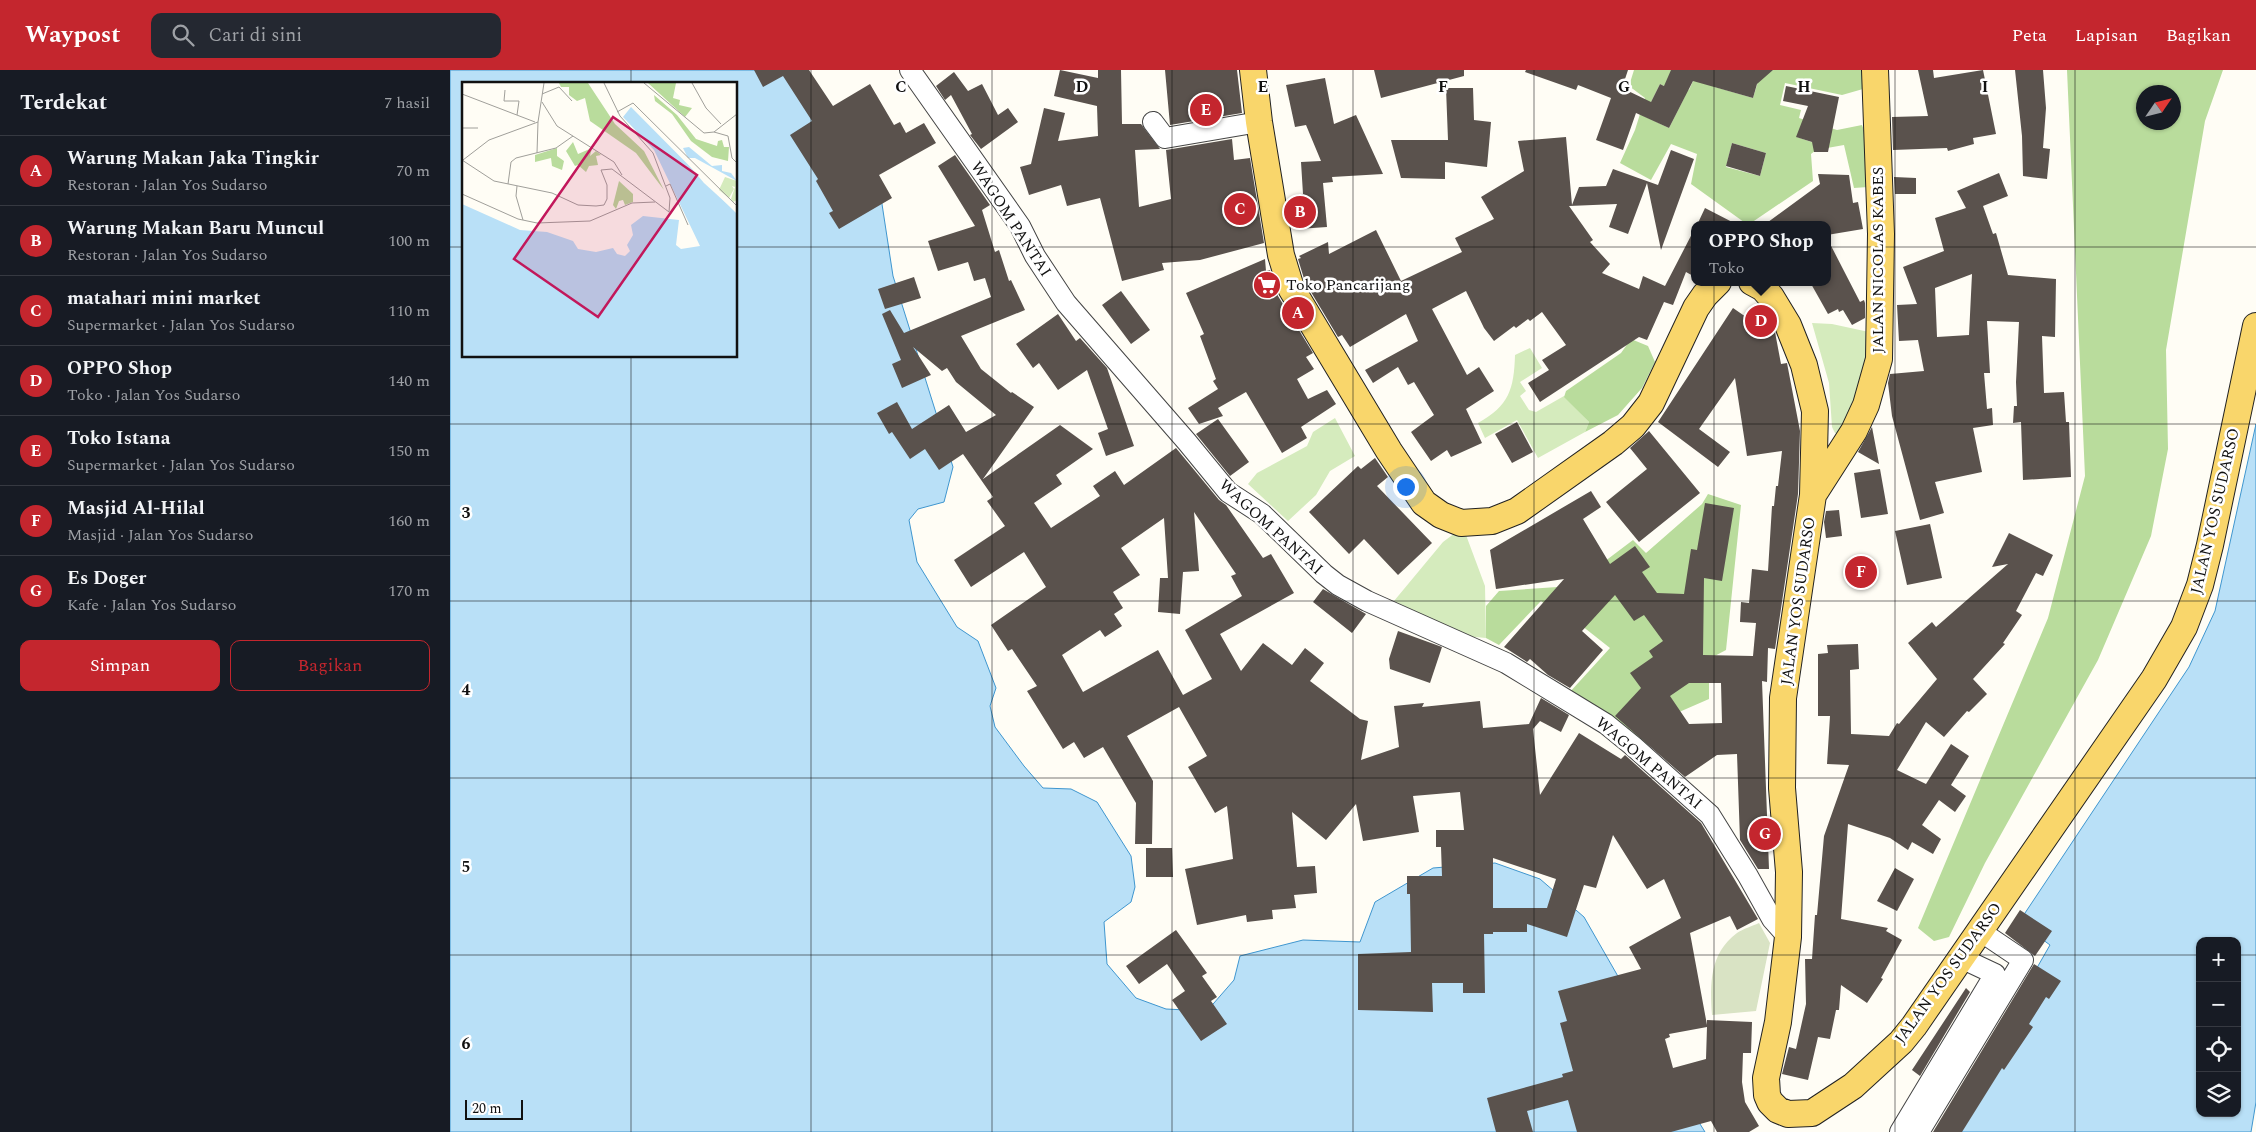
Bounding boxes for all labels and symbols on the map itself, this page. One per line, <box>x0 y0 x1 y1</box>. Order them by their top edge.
text: C <box>895 75 907 99</box>
text: D <box>1076 75 1089 99</box>
text: E <box>1258 75 1268 99</box>
text: F <box>1438 75 1448 99</box>
text: G <box>1618 75 1630 99</box>
text: H <box>1797 75 1811 99</box>
text: I <box>1982 75 1988 99</box>
inset map <box>462 82 738 358</box>
north arrow <box>2136 85 2181 130</box>
pin: E <box>1190 91 1222 129</box>
street label: WAGOM PANTAI <box>965 157 1057 281</box>
street label: JALAN NICOLAS KABES <box>1866 167 1890 353</box>
pin: C <box>1224 190 1256 228</box>
pin: B <box>1284 193 1316 231</box>
supermarket icon: Toko Pancarijang <box>1252 270 1282 300</box>
place label: Toko Pancarijang <box>1286 273 1411 297</box>
pin: A <box>1282 294 1314 332</box>
pin: D <box>1745 302 1777 340</box>
street label: JALAN YOS SUDARSO <box>2184 426 2246 596</box>
street label: WAGOM PANTAI <box>1213 473 1329 581</box>
your location <box>1393 474 1419 500</box>
text: 3 <box>462 501 471 525</box>
street label: JALAN YOS SUDARSO <box>1774 515 1822 687</box>
pin: F <box>1845 553 1877 591</box>
text: 4 <box>462 678 471 702</box>
street label: WAGOM PANTAI <box>1590 711 1708 815</box>
pin: G <box>1749 815 1781 853</box>
text: 5 <box>462 855 470 879</box>
street label: JALAN YOS SUDARSO <box>1888 897 2008 1049</box>
text: 6 <box>462 1032 471 1056</box>
scale bar <box>465 1097 522 1120</box>

